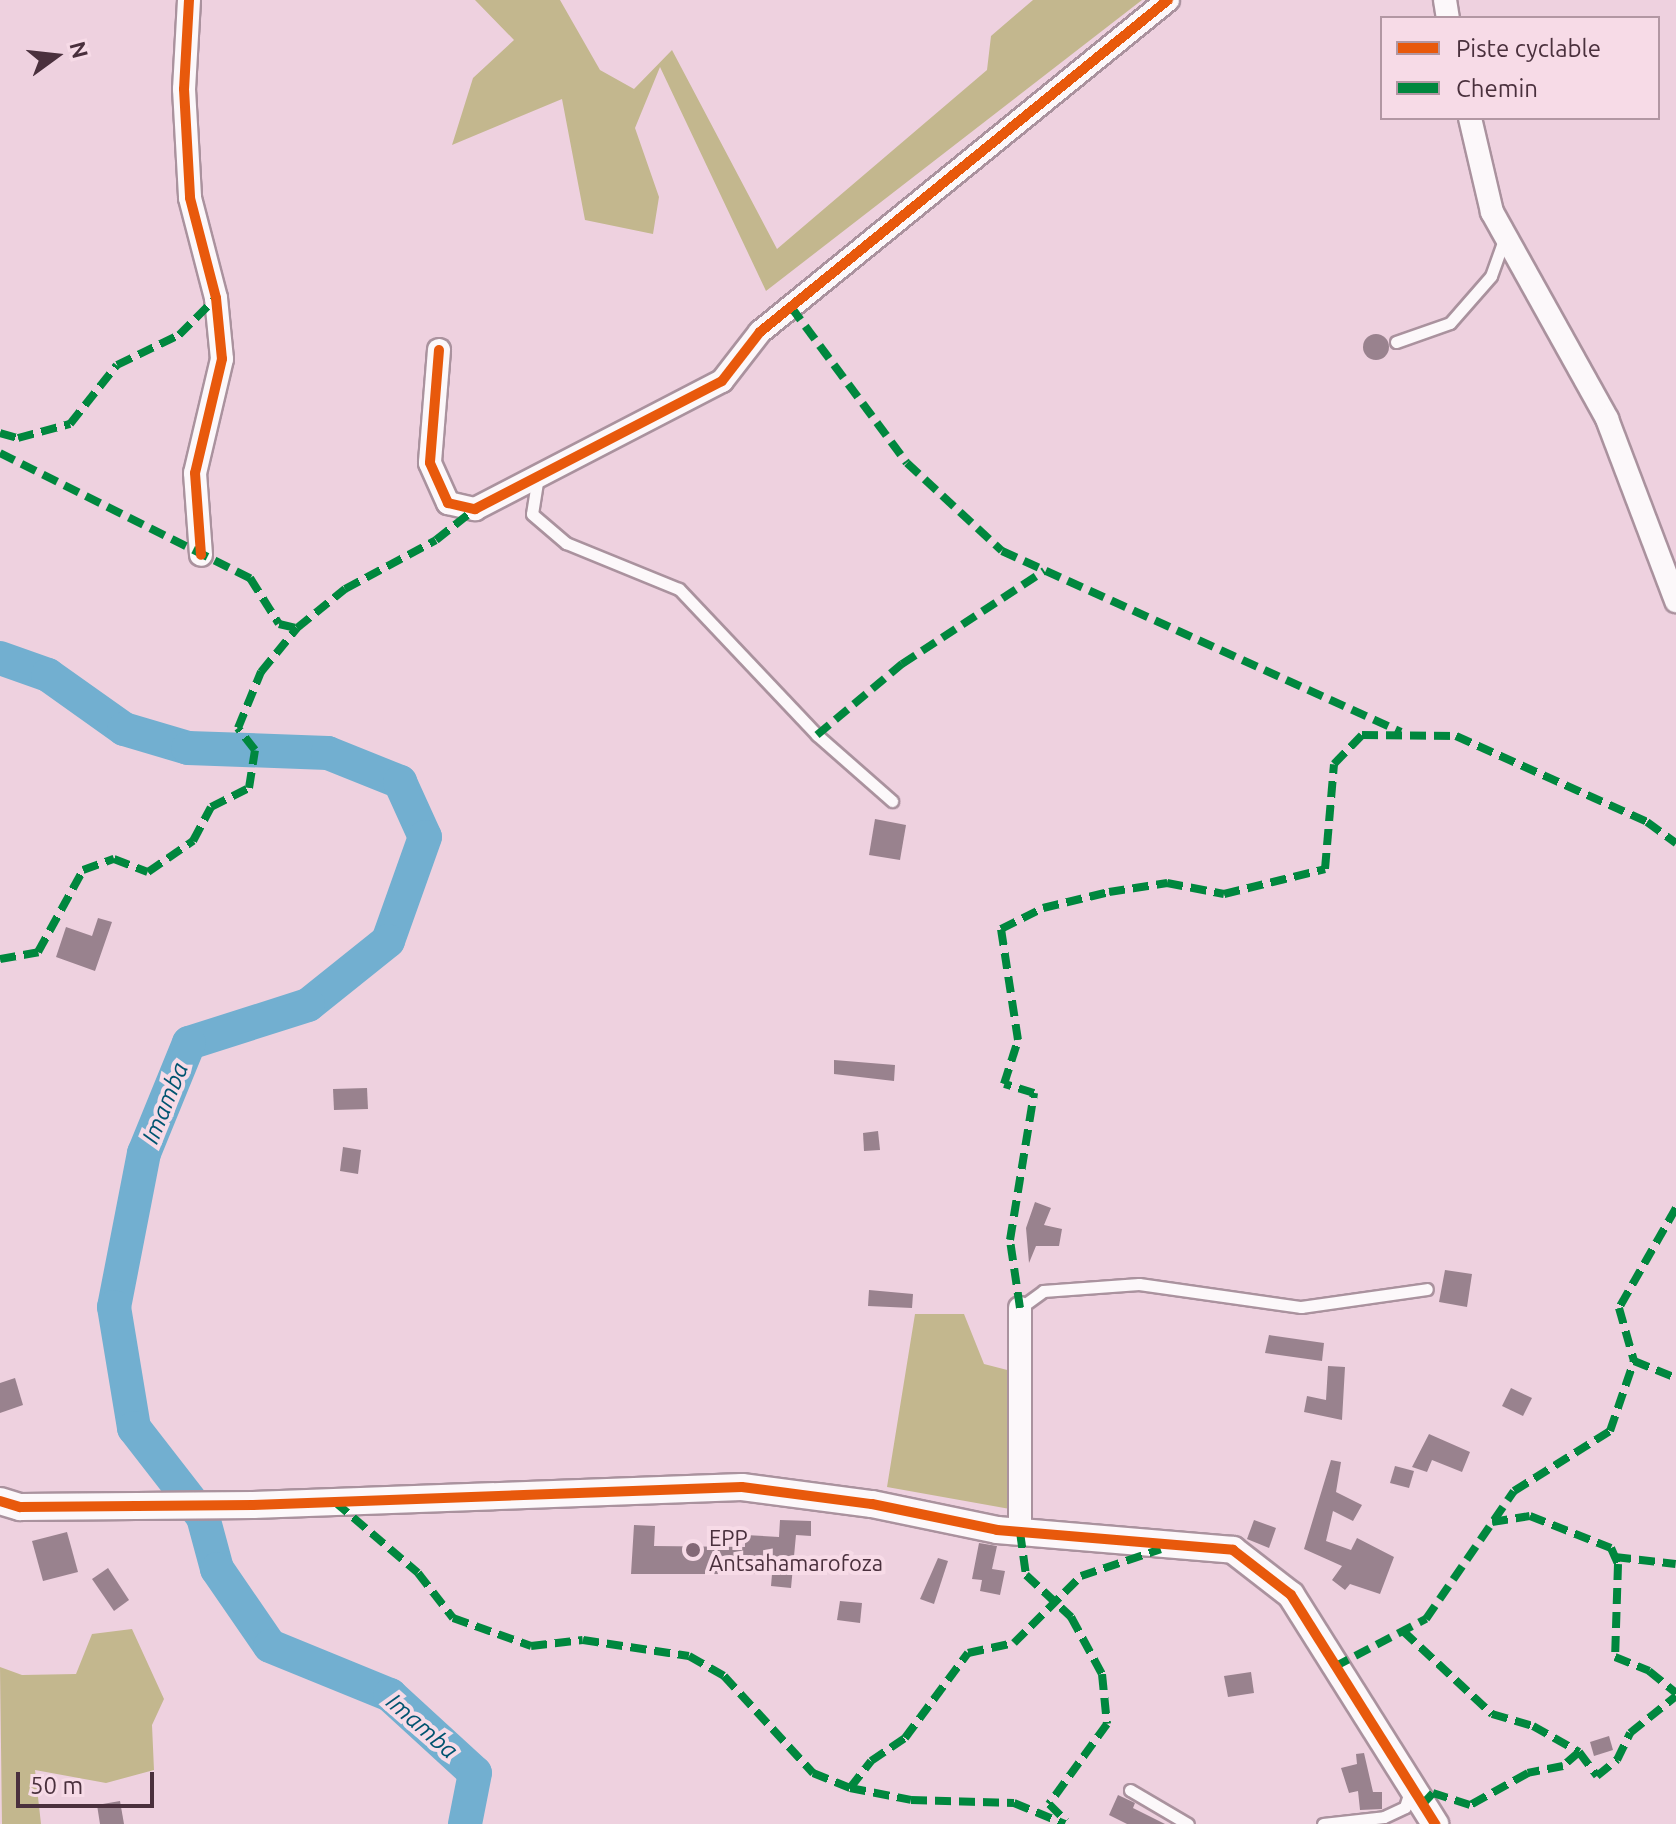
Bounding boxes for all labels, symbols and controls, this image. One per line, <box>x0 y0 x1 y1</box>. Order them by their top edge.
north arrow <box>16 16 96 96</box>
legend <box>1380 16 1660 120</box>
text: Piste cyclable <box>1456 35 1601 62</box>
text: N <box>65 38 94 61</box>
text: Chemin <box>1456 75 1538 102</box>
water label: Imamba <box>136 1058 194 1148</box>
place label: EPP Antsahamarofoza <box>709 1524 883 1576</box>
marker: EPP Antsahamarofoza <box>684 1541 702 1559</box>
water label: Imamba <box>380 1687 464 1765</box>
scale bar <box>20 1756 158 1806</box>
text: 50 m <box>30 1772 83 1799</box>

